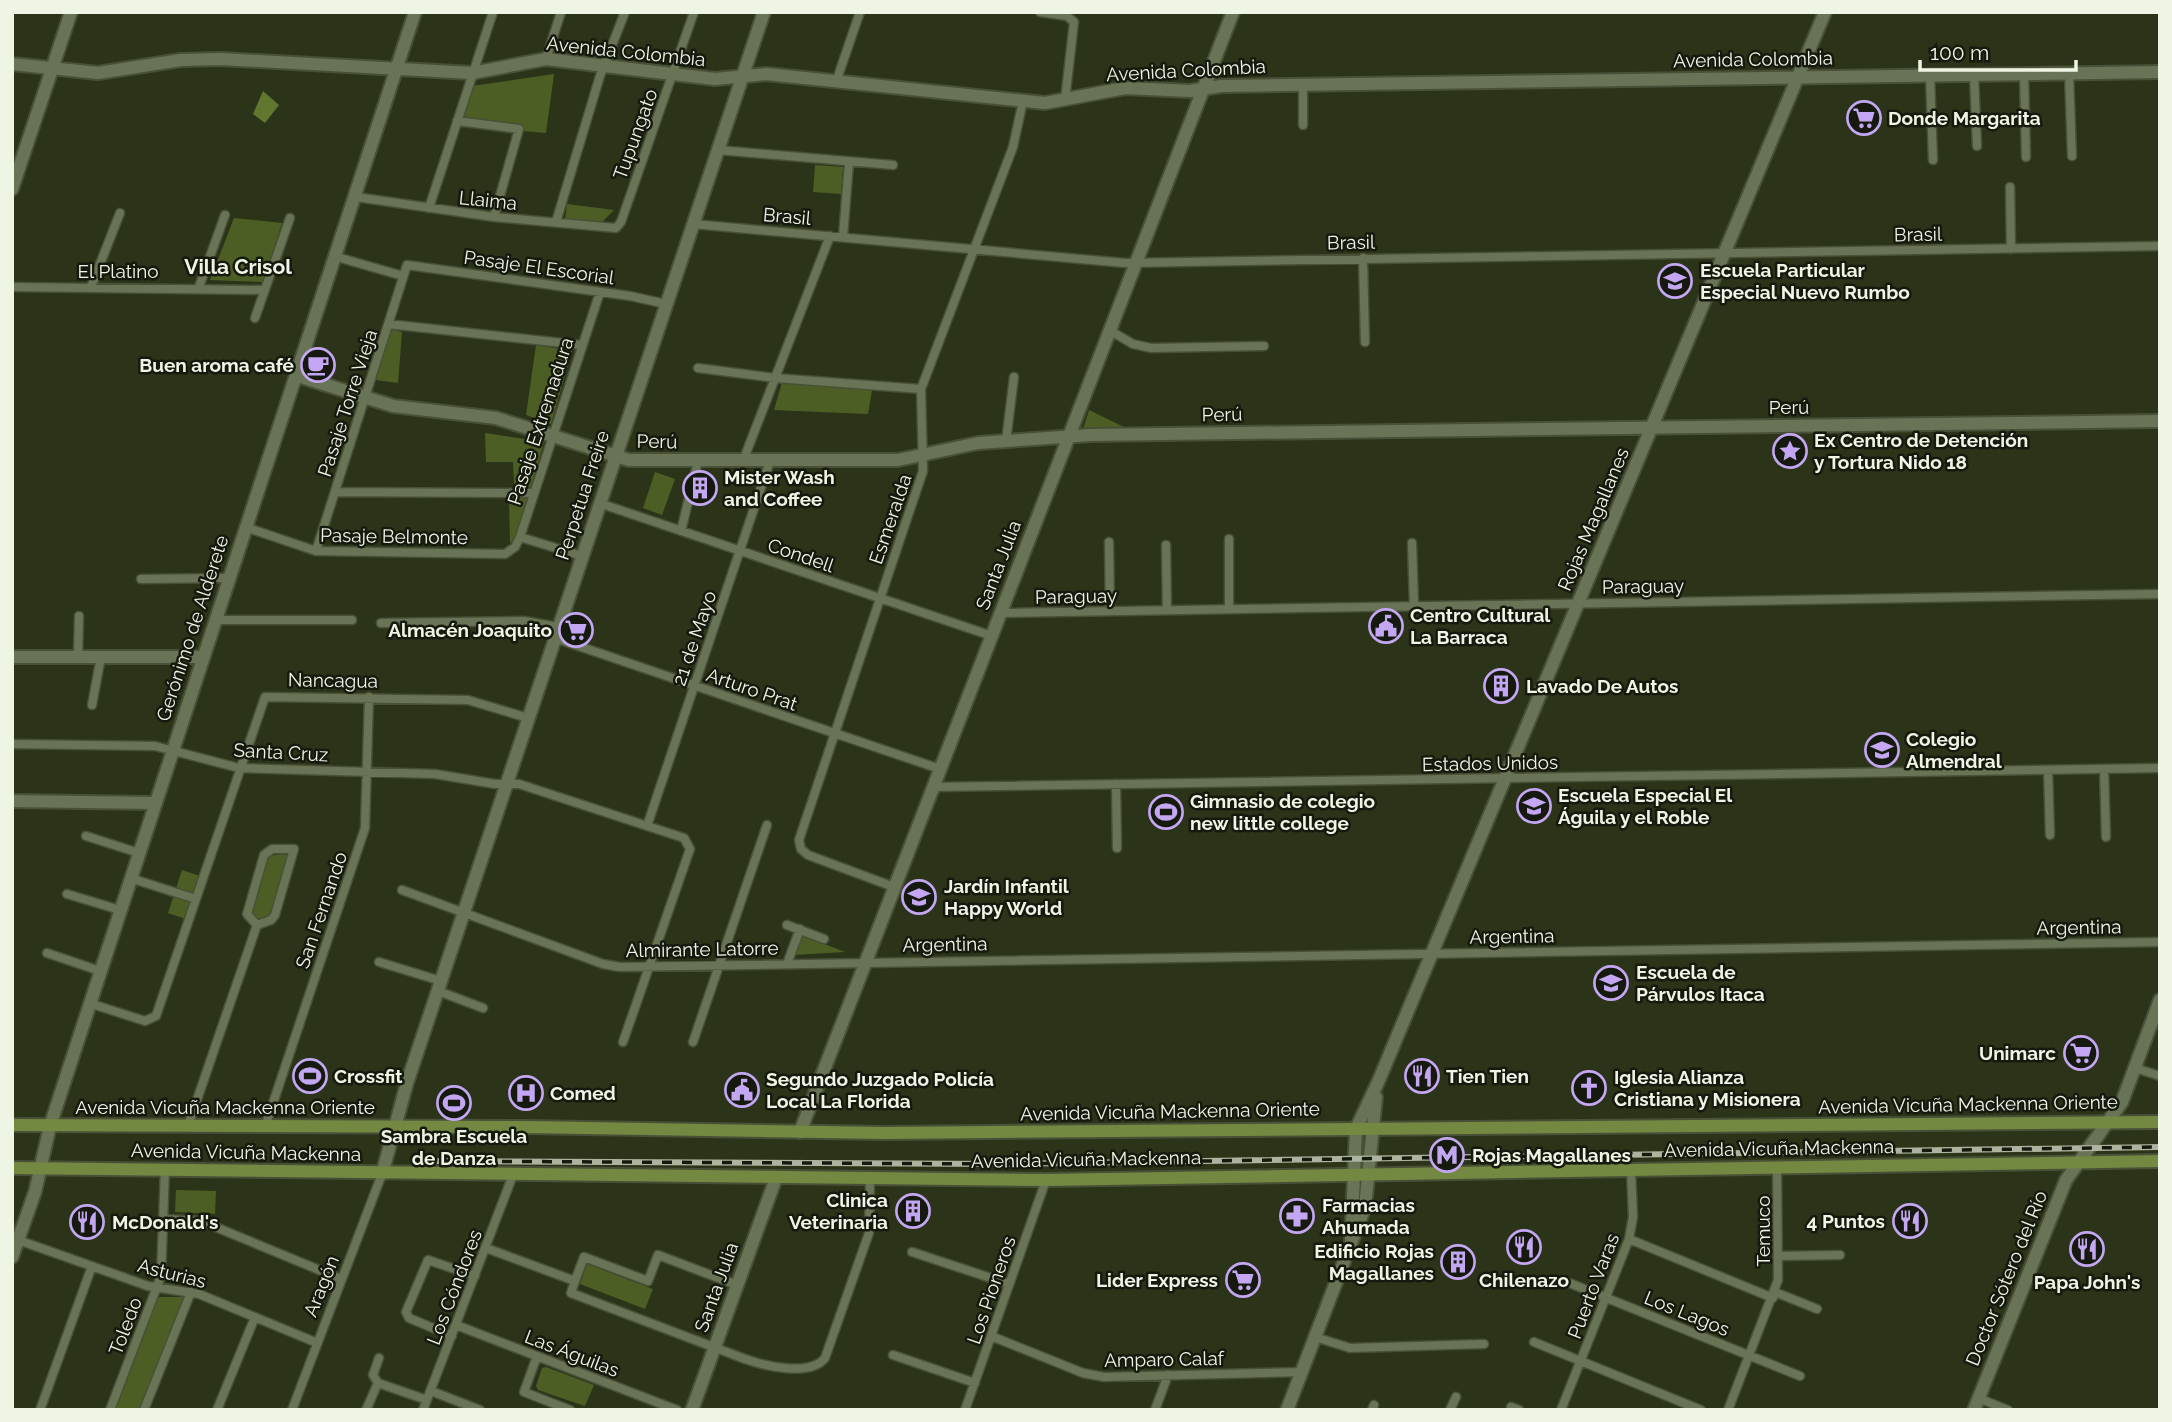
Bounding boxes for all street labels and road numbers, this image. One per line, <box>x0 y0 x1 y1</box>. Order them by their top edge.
street label: Avenida Colombia <box>545 32 707 70</box>
street label: Avenida Colombia <box>1673 47 1833 71</box>
street label: Avenida Colombia <box>1106 55 1266 85</box>
street label: Tupungato <box>608 86 662 182</box>
street label: Llaima <box>458 186 518 214</box>
street label: Brasil <box>762 203 813 229</box>
street label: Brasil <box>1894 223 1943 245</box>
street label: Brasil <box>1327 231 1376 253</box>
street label: Pasaje El Escorial <box>462 246 616 289</box>
street label: El Platino <box>77 260 159 282</box>
street label: Pasaje Torre Vieja <box>313 327 381 479</box>
street label: Pasaje Extremadura <box>503 334 577 508</box>
street label: Perú <box>1769 396 1809 418</box>
street label: Perú <box>1201 403 1243 425</box>
street label: Perpetua Freire <box>551 428 613 562</box>
street label: Perú <box>636 430 678 452</box>
street label: Rojas Magallanes <box>1553 444 1633 594</box>
street label: Esmeralda <box>864 471 916 567</box>
street label: Santa Julia <box>971 517 1025 613</box>
street label: Pasaje Belmonte <box>320 524 468 548</box>
street label: Gerónimo de Alderete <box>152 532 232 724</box>
street label: Condell <box>765 533 838 577</box>
street label: Paraguay <box>1602 574 1684 598</box>
street label: Paraguay <box>1035 584 1117 608</box>
street label: 21 de Mayo <box>668 588 720 688</box>
street label: Arturo Prat <box>704 663 801 715</box>
street label: Nancagua <box>288 668 378 692</box>
street label: Santa Cruz <box>233 739 329 765</box>
street label: Estados Unidos <box>1422 751 1558 775</box>
street label: San Fernando <box>291 849 351 971</box>
street label: Argentina <box>2036 915 2122 939</box>
street label: Argentina <box>1469 924 1555 948</box>
street label: Argentina <box>902 932 988 956</box>
street label: Almirante Latorre <box>625 937 779 961</box>
street label: Avenida Vicuña Mackenna Oriente <box>1818 1090 2118 1118</box>
street label: Avenida Vicuña Mackenna Oriente <box>75 1096 375 1118</box>
street label: Avenida Vicuña Mackenna Oriente <box>1020 1097 1320 1125</box>
street label: Avenida Vicuña Mackenna <box>1664 1135 1894 1161</box>
street label: Avenida Vicuña Mackenna <box>131 1139 361 1165</box>
street label: Avenida Vicuña Mackenna <box>971 1146 1201 1172</box>
street label: Doctor Sótero del Río <box>1961 1187 2051 1369</box>
street label: Temuco <box>1752 1195 1774 1267</box>
street label: Los Cóndores <box>422 1226 486 1348</box>
street label: Puerto Varas <box>1563 1230 1623 1342</box>
street label: Los Pioneros <box>962 1233 1020 1347</box>
street label: Santa Julia <box>690 1239 742 1335</box>
street label: Aragón <box>299 1252 343 1320</box>
street label: Asturias <box>135 1254 209 1292</box>
street label: Los Lagos <box>1641 1286 1733 1340</box>
street label: Toledo <box>104 1294 146 1358</box>
street label: Las Águilas <box>522 1325 622 1381</box>
street label: Amparo Calaf <box>1104 1347 1225 1371</box>

